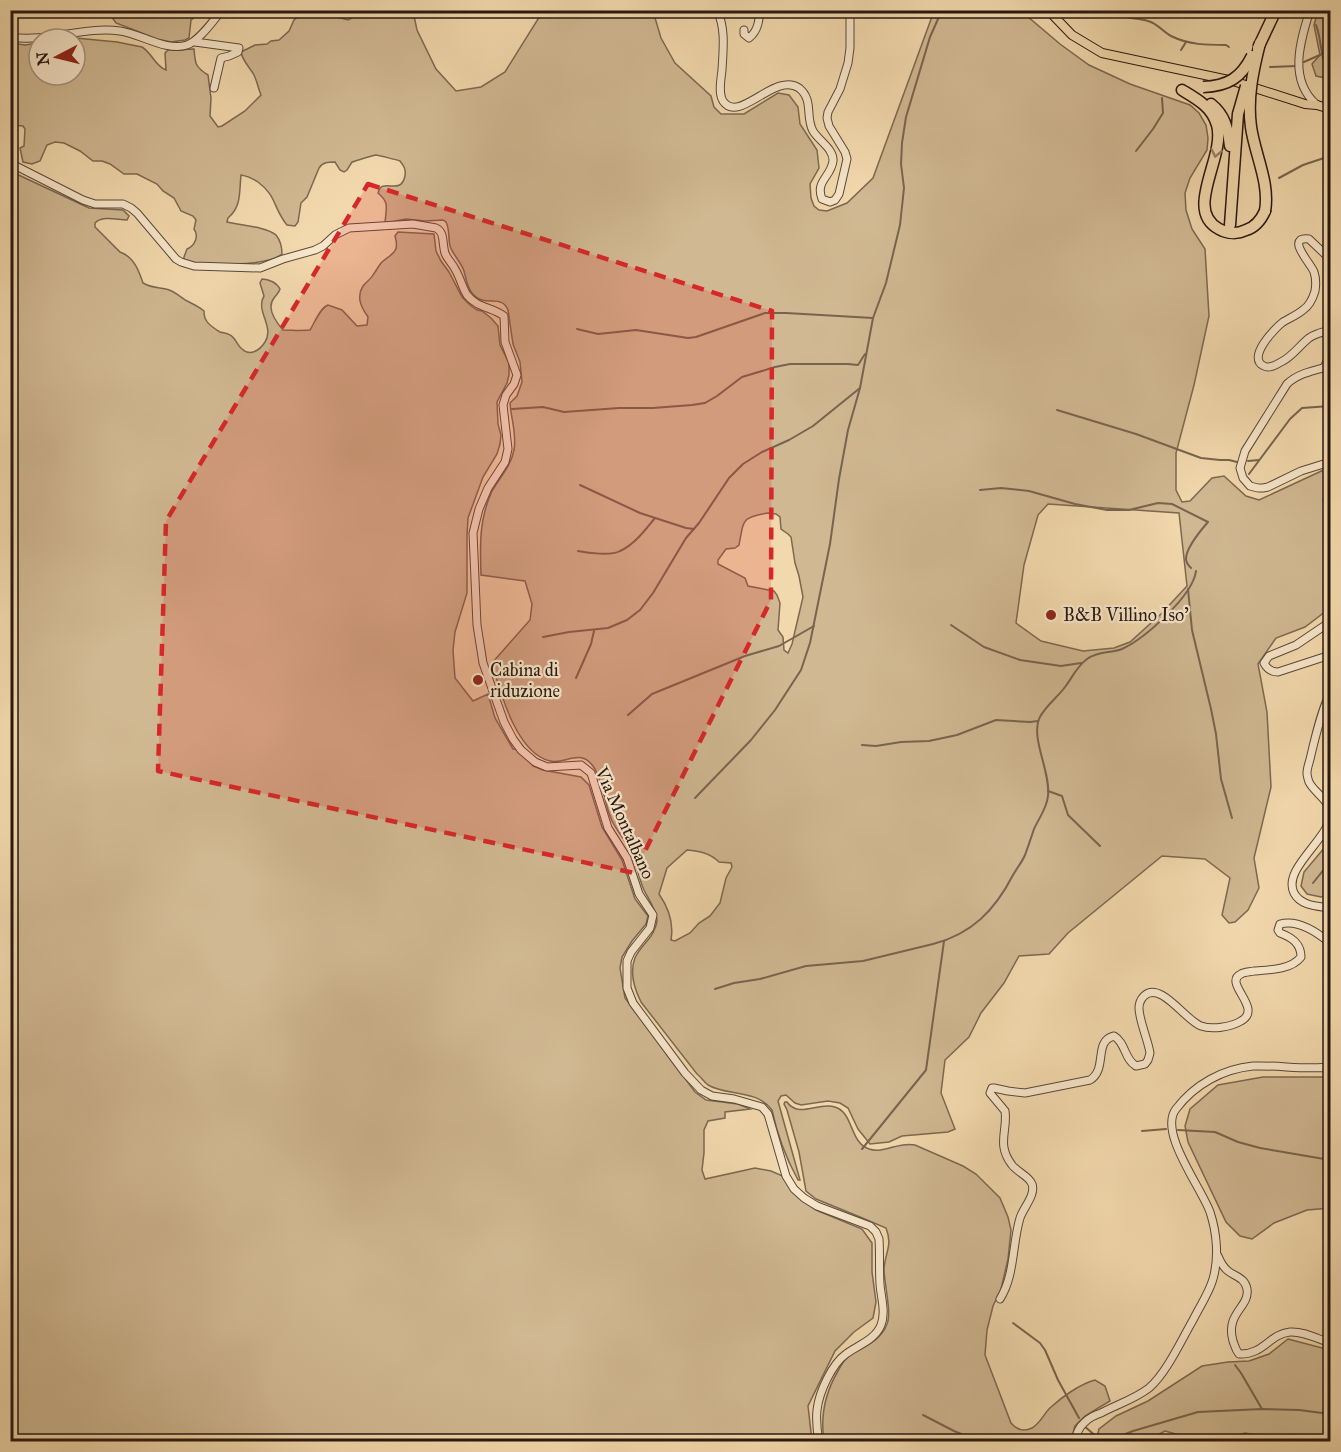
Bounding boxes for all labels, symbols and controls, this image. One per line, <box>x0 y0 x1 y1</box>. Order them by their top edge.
north arrow <box>27 27 87 87</box>
text: N <box>32 50 53 67</box>
one-way arrow <box>1210 148 1223 158</box>
place label: B&B Villino Iso' <box>1063 604 1189 626</box>
marker: B&B Villino Iso' <box>1044 608 1058 622</box>
place label: Cabina di riduzione <box>490 659 560 702</box>
marker: Cabina di riduzione <box>471 673 485 687</box>
street label: Via Montalbano <box>590 763 660 882</box>

